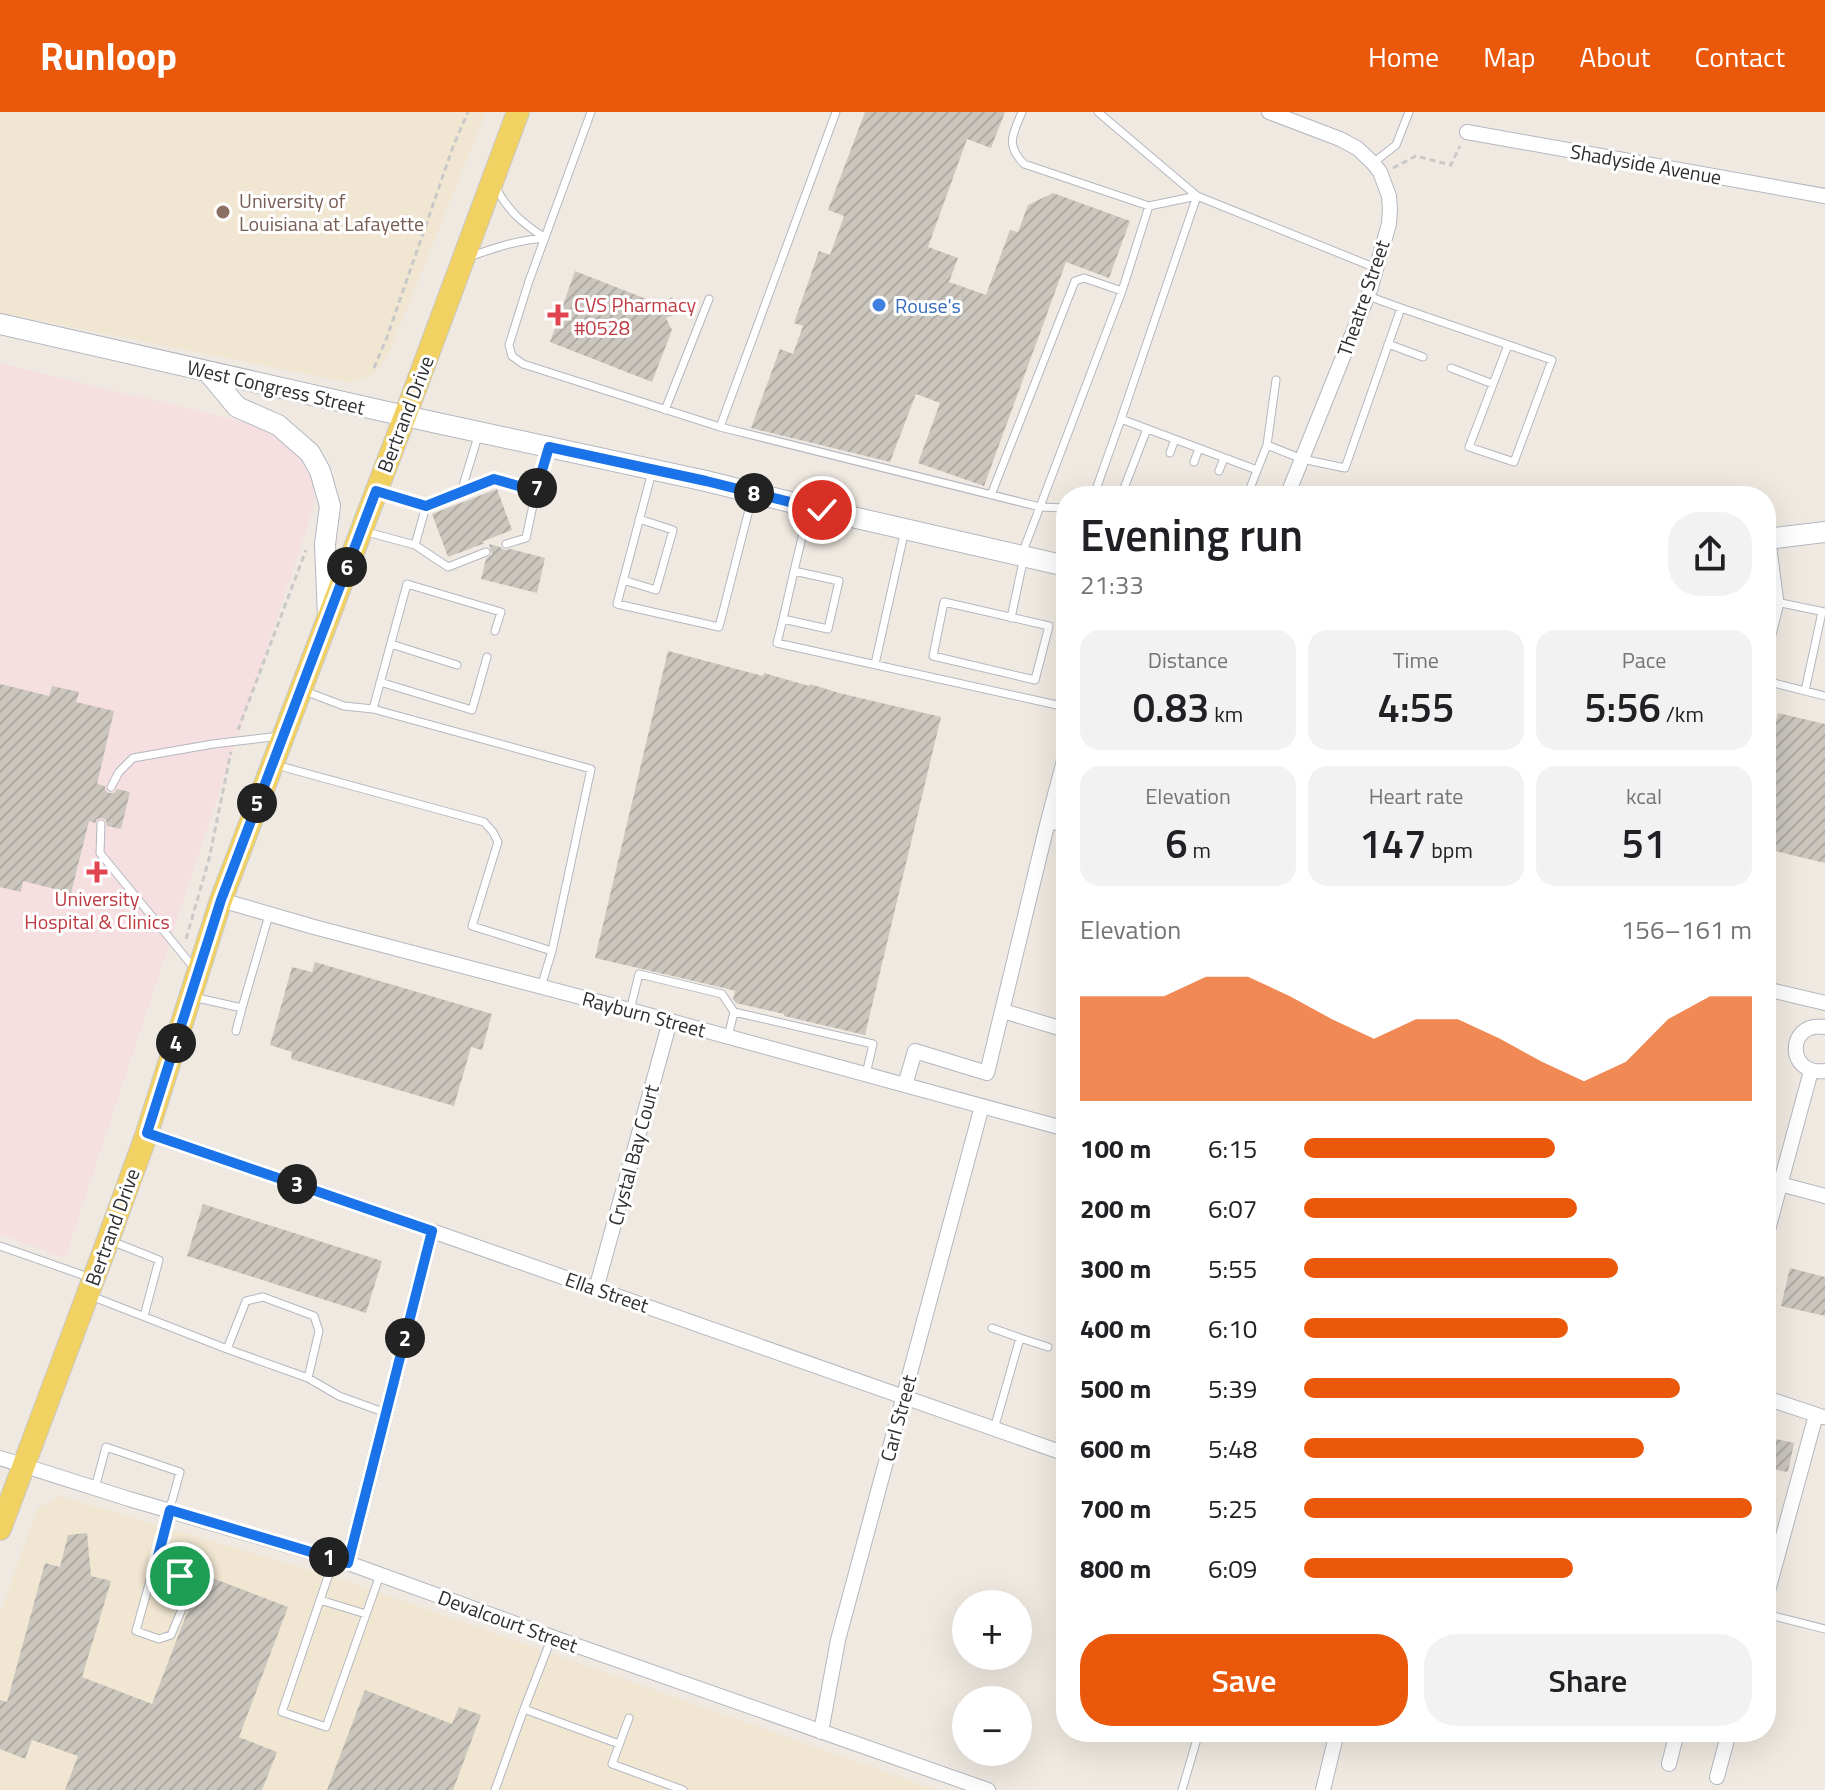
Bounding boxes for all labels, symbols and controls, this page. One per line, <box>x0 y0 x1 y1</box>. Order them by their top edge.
text: Runloop <box>40 27 177 85</box>
text: Home <box>1368 35 1439 78</box>
text: Map <box>1483 35 1536 78</box>
text: About <box>1580 35 1650 78</box>
text: Contact <box>1694 35 1785 78</box>
street label: Shadyside Avenue <box>1568 135 1724 193</box>
place label: University of Louisiana at Lafayette <box>239 185 424 239</box>
marker: University of Louisiana at Lafayette <box>214 203 232 221</box>
street label: Theatre Street <box>1329 236 1397 360</box>
place label: CVS Pharmacy #0528 <box>574 289 697 343</box>
place label: Rouse's <box>895 290 961 321</box>
marker: Rouse's <box>870 296 888 314</box>
marker: CVS Pharmacy #0528 <box>549 306 567 324</box>
street label: West Congress Street <box>184 351 368 423</box>
street label: Bertrand Drive <box>369 351 441 477</box>
pin: 7 <box>517 468 557 508</box>
text: 7 <box>531 471 543 505</box>
pin: 8 <box>734 473 774 513</box>
text: 8 <box>748 476 760 510</box>
pin <box>788 476 856 544</box>
icon: check <box>800 488 844 532</box>
text: Evening run <box>1080 501 1303 568</box>
button: share <box>1668 512 1752 596</box>
pin: 6 <box>327 547 367 587</box>
text: 6 <box>341 550 353 584</box>
text: 21:33 <box>1080 565 1144 604</box>
text: Distance <box>1148 643 1228 677</box>
text: Time <box>1393 643 1439 677</box>
text: Pace <box>1622 643 1666 677</box>
text: 0.83 <box>1133 677 1209 738</box>
text: 4:55 <box>1378 677 1454 738</box>
text: 5:56 <box>1584 677 1661 738</box>
text: km <box>1209 697 1243 731</box>
text: /km <box>1661 697 1704 731</box>
text: Elevation <box>1145 779 1231 813</box>
text: Heart rate <box>1369 779 1463 813</box>
text: kcal <box>1626 779 1662 813</box>
pin: 5 <box>237 783 277 823</box>
text: 5 <box>251 786 263 820</box>
text: 6 <box>1165 813 1188 874</box>
text: 147 <box>1359 813 1426 874</box>
text: 51 <box>1622 813 1666 874</box>
text: m <box>1188 833 1211 867</box>
text: bpm <box>1426 833 1473 867</box>
marker: University Hospital & Clinics <box>86 861 108 883</box>
place label: University Hospital & Clinics <box>24 883 170 937</box>
text: Elevation <box>1080 910 1181 949</box>
text: 156–161 m <box>1621 910 1752 949</box>
street label: Rayburn Street <box>579 983 709 1045</box>
pin: 4 <box>156 1023 196 1063</box>
text: 4 <box>170 1026 182 1060</box>
street label: Crystal Bay Court <box>599 1081 667 1229</box>
text: 100 m <box>1080 1129 1151 1168</box>
text: 6:15 <box>1208 1129 1257 1168</box>
street label: Bertrand Drive <box>76 1164 148 1290</box>
pin: 3 <box>277 1164 317 1204</box>
text: 3 <box>291 1167 303 1201</box>
text: 200 m <box>1080 1189 1151 1228</box>
text: 6:07 <box>1208 1189 1257 1228</box>
text: 300 m <box>1080 1249 1151 1288</box>
text: 5:55 <box>1208 1249 1257 1288</box>
street label: Ella Street <box>561 1263 653 1321</box>
text: 400 m <box>1080 1309 1151 1348</box>
text: 6:10 <box>1208 1309 1257 1348</box>
pin: 2 <box>385 1318 425 1358</box>
text: 2 <box>399 1321 411 1355</box>
text: 500 m <box>1080 1369 1151 1408</box>
text: 5:39 <box>1208 1369 1257 1408</box>
street label: Carl Street <box>872 1371 924 1465</box>
text: 600 m <box>1080 1429 1151 1468</box>
text: 5:48 <box>1208 1429 1257 1468</box>
text: 700 m <box>1080 1489 1151 1528</box>
text: 5:25 <box>1208 1489 1257 1528</box>
pin: 1 <box>309 1537 349 1577</box>
text: 1 <box>323 1540 335 1574</box>
pin <box>146 1542 214 1610</box>
text: 800 m <box>1080 1549 1151 1588</box>
text: 6:09 <box>1208 1549 1257 1588</box>
icon: arrive <box>158 1554 202 1598</box>
street label: Devalcourt Street <box>434 1581 582 1661</box>
map controls <box>952 1590 1032 1766</box>
button: + <box>952 1590 1032 1670</box>
button: Save <box>1080 1634 1408 1726</box>
button: Share <box>1424 1634 1752 1726</box>
button: − <box>952 1686 1032 1766</box>

